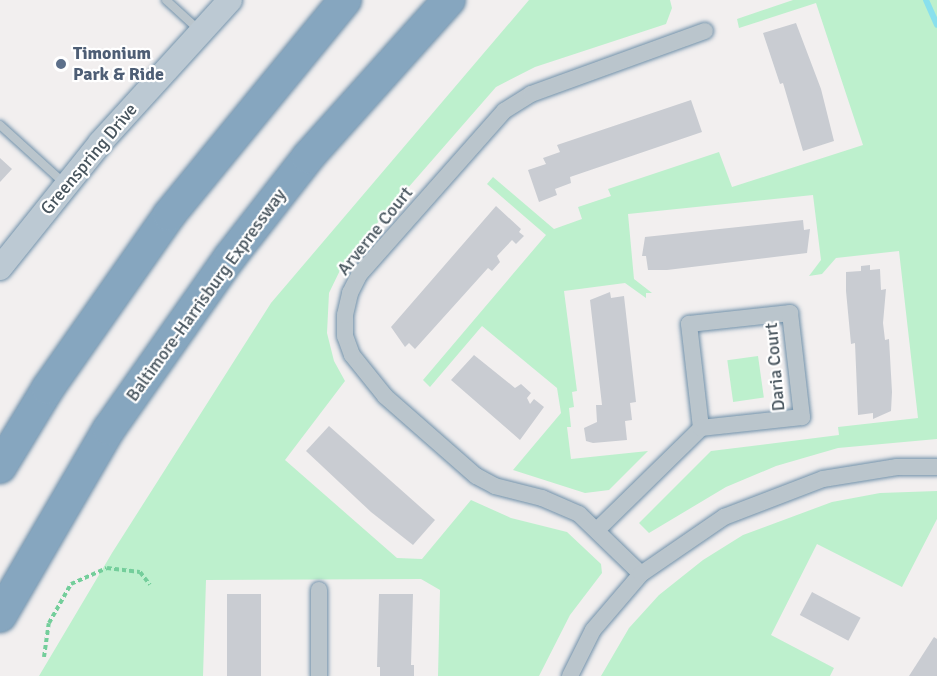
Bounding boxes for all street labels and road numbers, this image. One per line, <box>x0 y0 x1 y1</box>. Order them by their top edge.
street label: Greenspring Drive <box>36 99 142 219</box>
street label: Arverne Court <box>333 182 417 280</box>
street label: Baltimore-Harrisburg Expressway <box>122 184 290 406</box>
street label: Daria Court <box>760 322 790 412</box>

